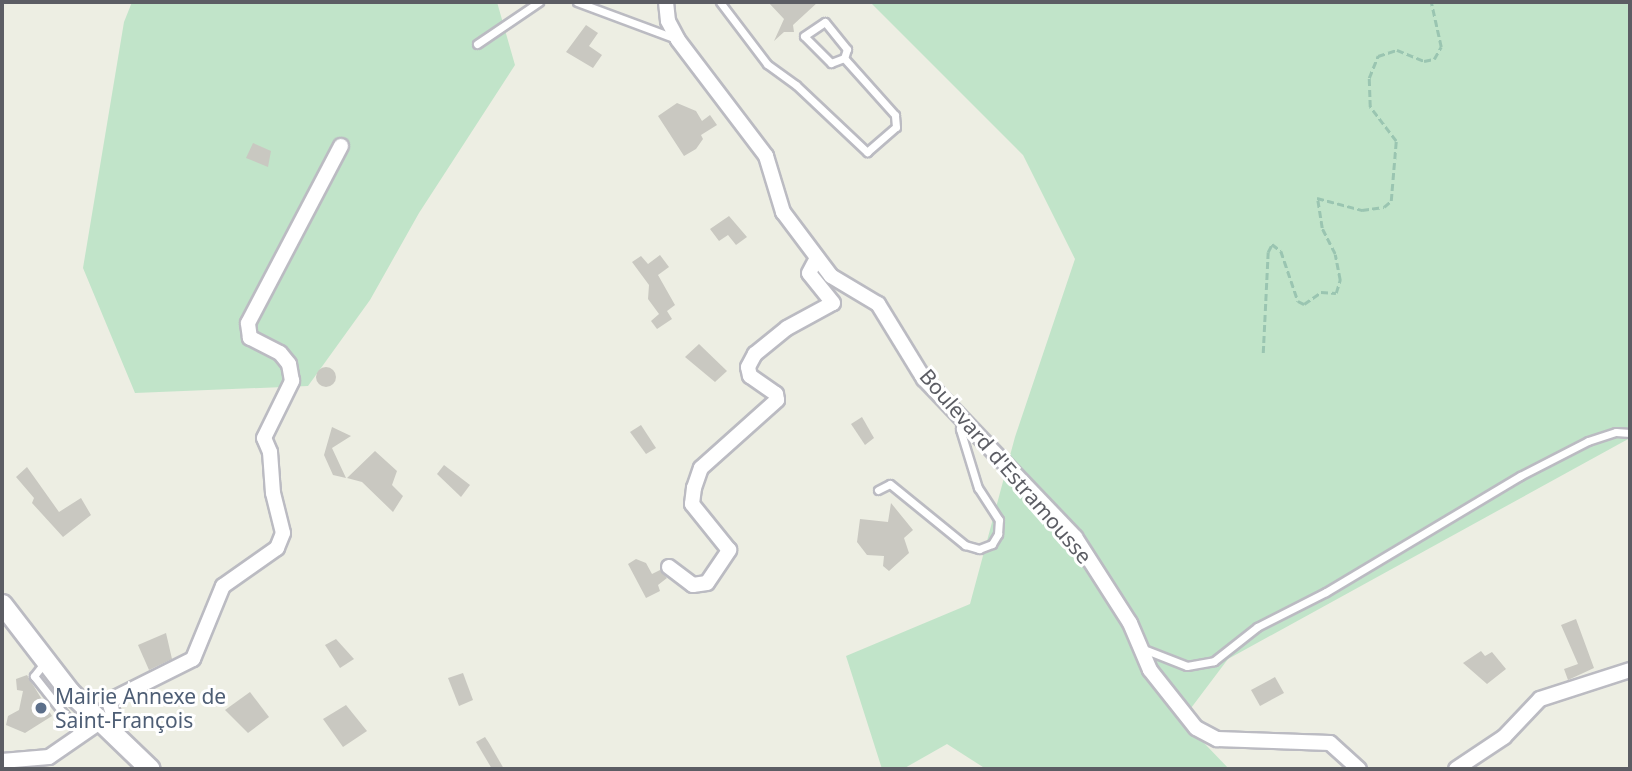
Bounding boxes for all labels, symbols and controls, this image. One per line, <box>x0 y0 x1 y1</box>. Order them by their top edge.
street label: Boulevard d'Estramousse <box>915 364 1097 568</box>
place label: Mairie Annexe de Saint-François <box>55 683 226 733</box>
marker: Mairie Annexe de Saint-François <box>33 700 49 716</box>

